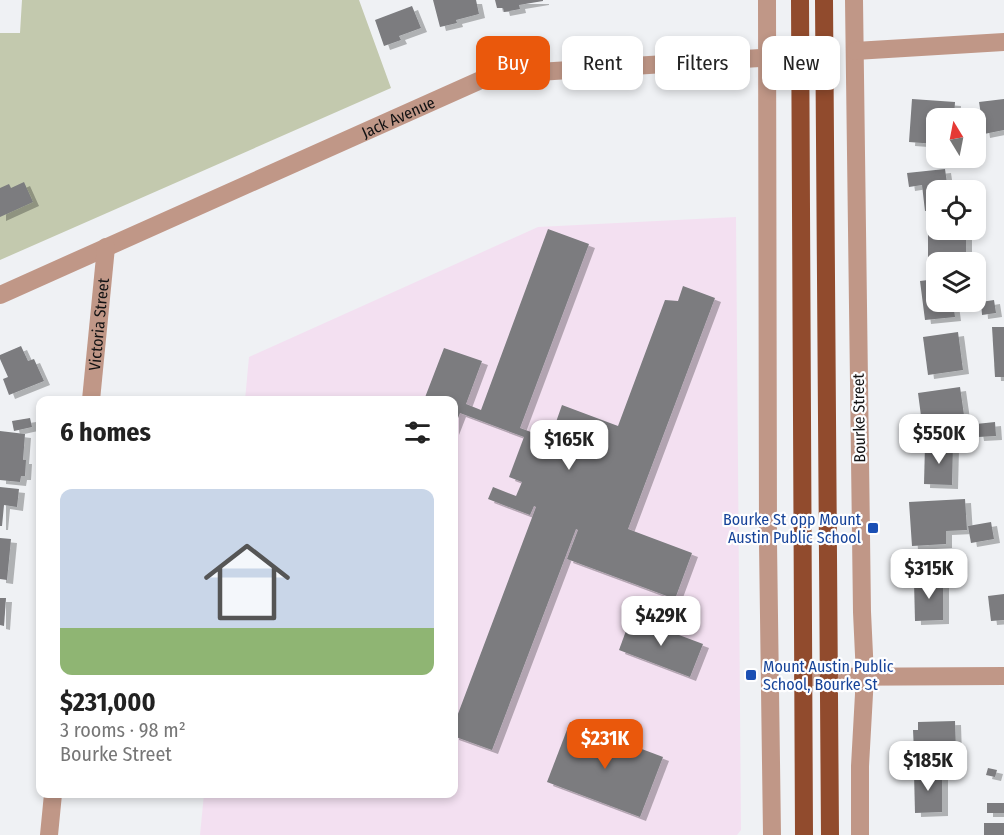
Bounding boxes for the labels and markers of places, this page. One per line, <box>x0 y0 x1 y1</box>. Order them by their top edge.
pin: $550K <box>897 414 981 465</box>
pin: $165K <box>527 420 611 471</box>
place label: Bourke St opp Mount Austin Public School <box>723 510 862 547</box>
marker: Bourke St opp Mount Austin Public School <box>866 521 880 535</box>
pin: $315K <box>887 549 971 600</box>
pin: $429K <box>619 596 703 647</box>
place label: Mount Austin Public School, Bourke St <box>763 657 894 694</box>
marker: Mount Austin Public School, Bourke St <box>744 668 758 682</box>
pin: $231K <box>563 719 647 770</box>
pin: $185K <box>886 741 970 792</box>

